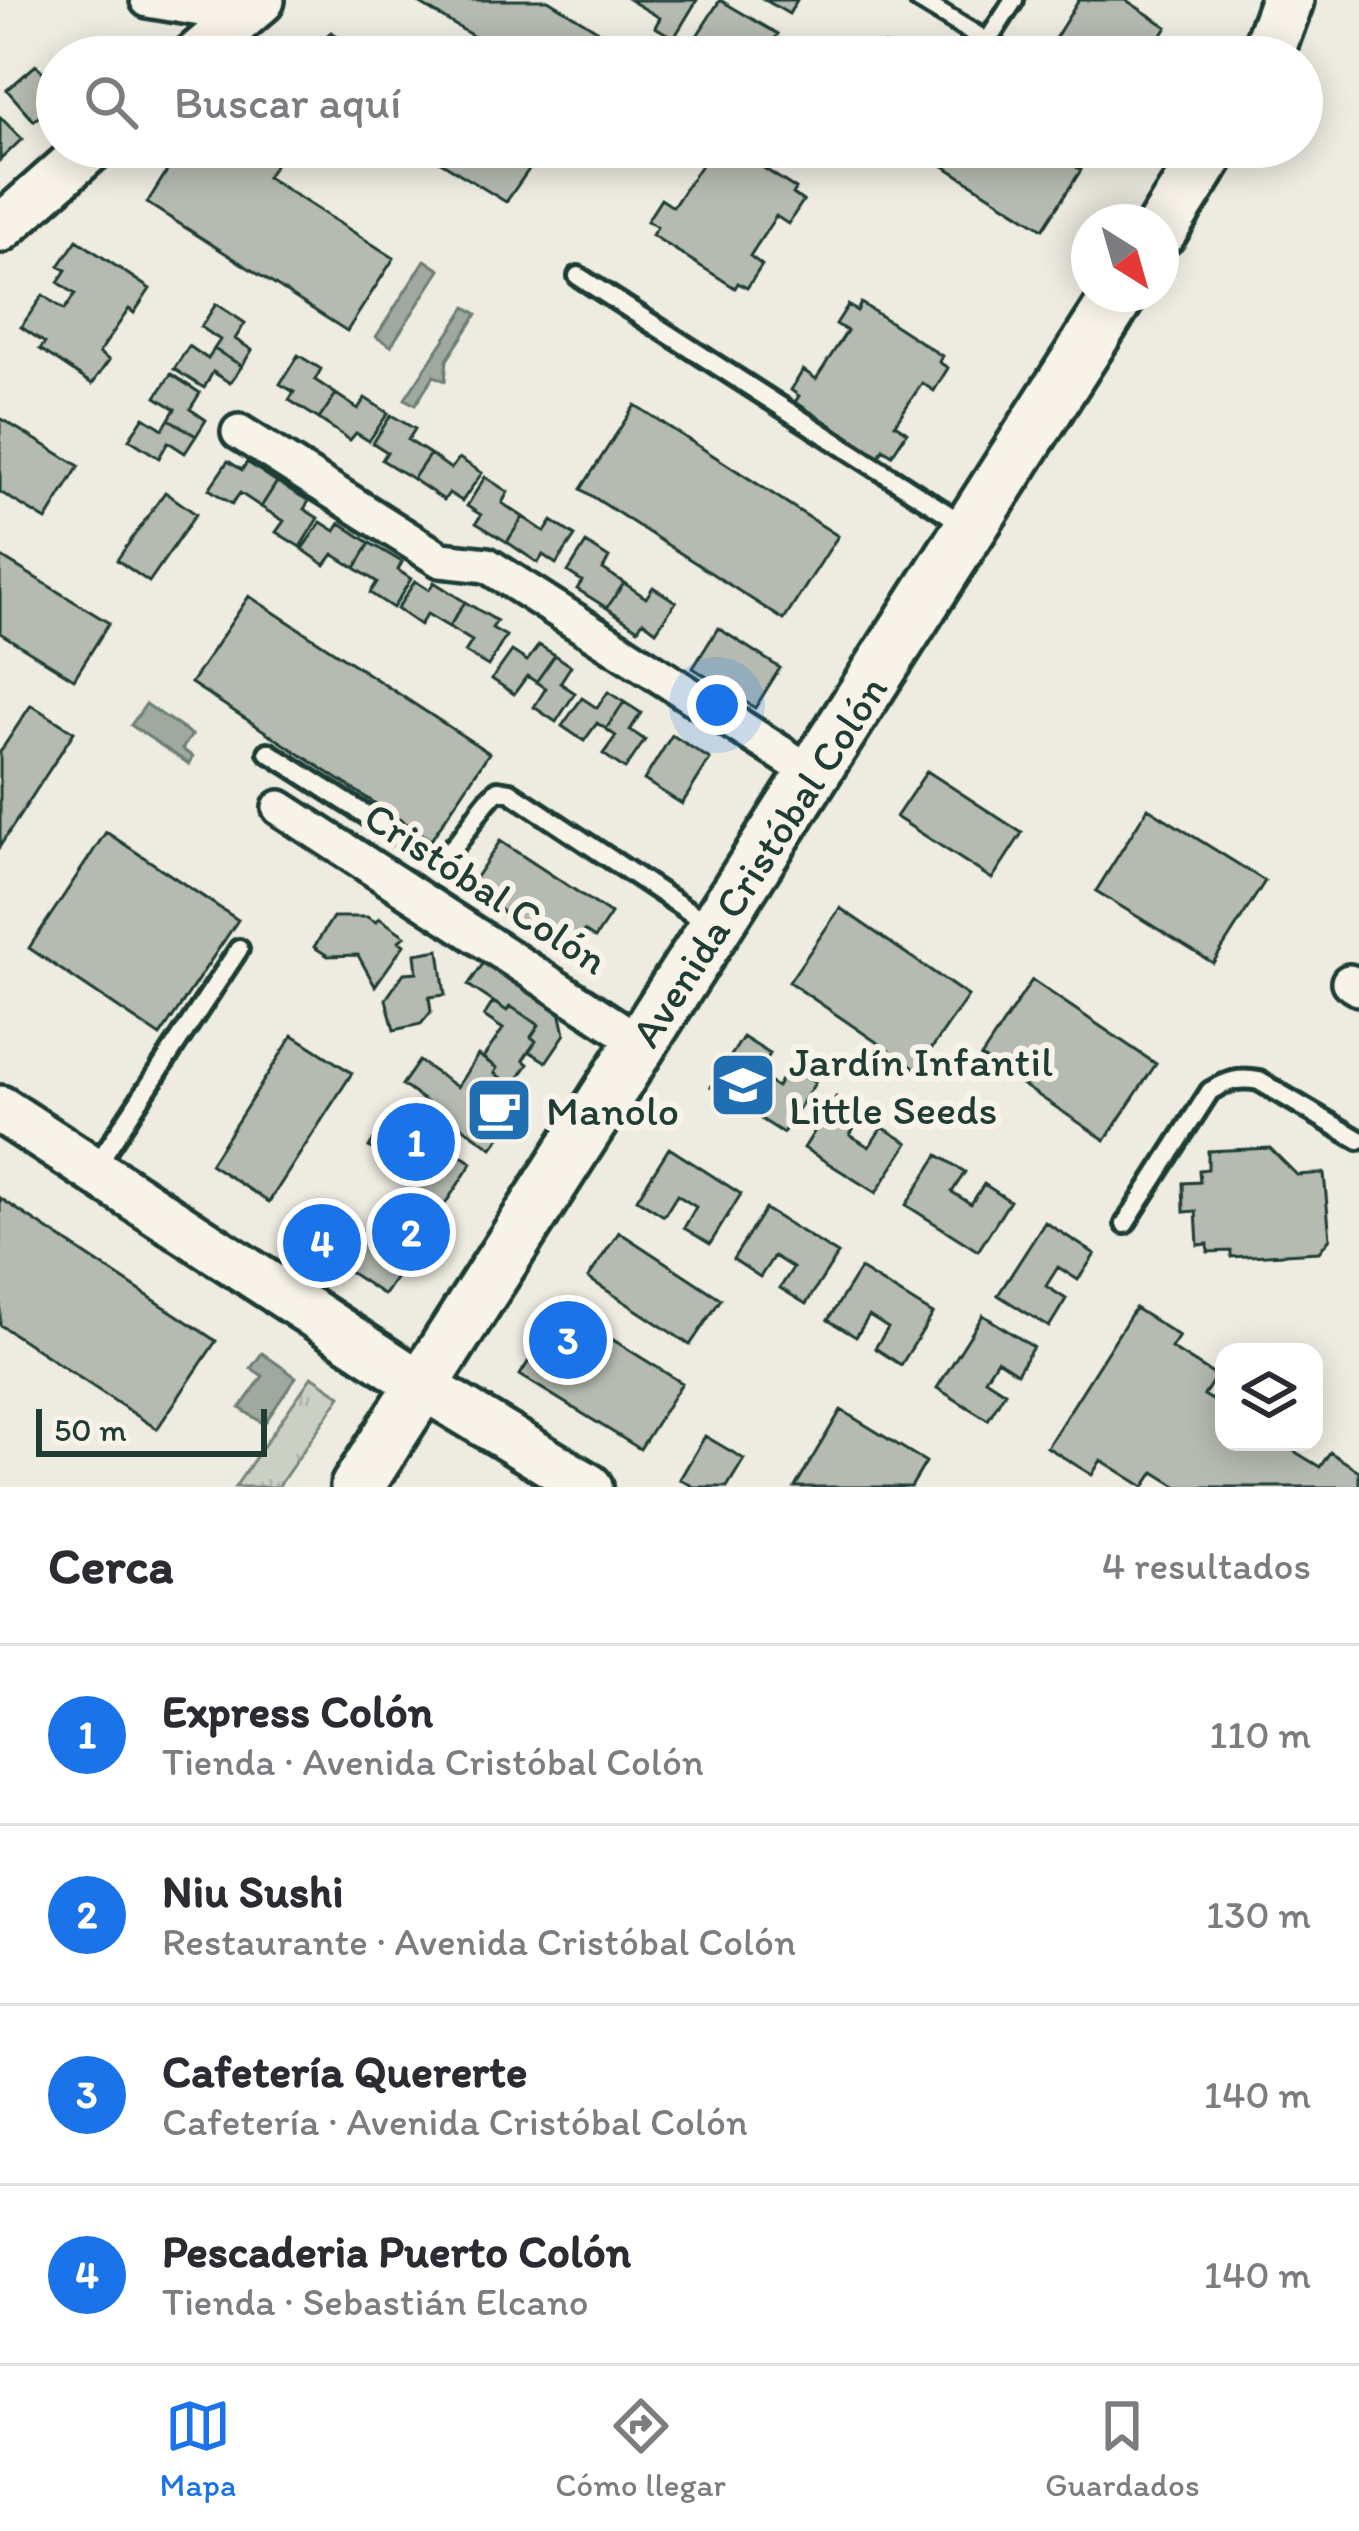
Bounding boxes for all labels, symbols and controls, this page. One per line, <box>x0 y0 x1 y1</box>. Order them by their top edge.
search box <box>36 36 1323 168</box>
icon: search <box>78 69 144 135</box>
text: Buscar aquí <box>174 75 401 129</box>
north arrow <box>1071 204 1179 312</box>
street label: Avenida Cristóbal Colón <box>620 666 898 1056</box>
your location <box>687 675 747 735</box>
street label: Cristóbal Colón <box>355 791 617 985</box>
place label: Jardín Infantil Little Seeds <box>789 1036 1053 1135</box>
school or university icon: Jardín Infantil Little Seeds <box>708 1050 778 1120</box>
cafe icon: Manolo <box>464 1075 534 1145</box>
place label: Manolo <box>546 1085 679 1136</box>
pin: 1 <box>377 1097 455 1187</box>
pin: 2 <box>372 1187 450 1277</box>
pin: 4 <box>283 1198 361 1288</box>
pin: 3 <box>529 1295 607 1385</box>
map controls <box>1215 1343 1323 1451</box>
button: layers <box>1215 1343 1323 1451</box>
scale bar <box>36 1403 267 1456</box>
text: 50 m <box>54 1410 127 1449</box>
text: Cerca <box>48 1535 174 1596</box>
text: 4 resultados <box>1102 1542 1311 1589</box>
text: Express Colón <box>162 1684 433 1738</box>
text: 1 <box>78 1711 96 1758</box>
text: 110 m <box>1209 1711 1311 1758</box>
text: Tienda · Avenida Cristóbal Colón <box>162 1738 704 1785</box>
text: Niu Sushi <box>162 1864 343 1918</box>
text: 2 <box>77 1891 97 1938</box>
text: 130 m <box>1206 1891 1311 1938</box>
text: Restaurante · Avenida Cristóbal Colón <box>162 1918 796 1965</box>
text: Cafetería Quererte <box>162 2044 527 2098</box>
text: 3 <box>76 2071 98 2118</box>
text: 140 m <box>1204 2071 1311 2118</box>
text: Cafetería · Avenida Cristóbal Colón <box>162 2098 748 2145</box>
text: Pescaderia Puerto Colón <box>162 2224 631 2278</box>
text: 4 <box>75 2251 99 2298</box>
text: 140 m <box>1204 2251 1311 2298</box>
text: Tienda · Sebastián Elcano <box>162 2278 589 2325</box>
tab: Mapa <box>159 2393 236 2504</box>
tab: Cómo llegar <box>555 2393 726 2504</box>
tab: Guardados <box>1045 2393 1200 2504</box>

